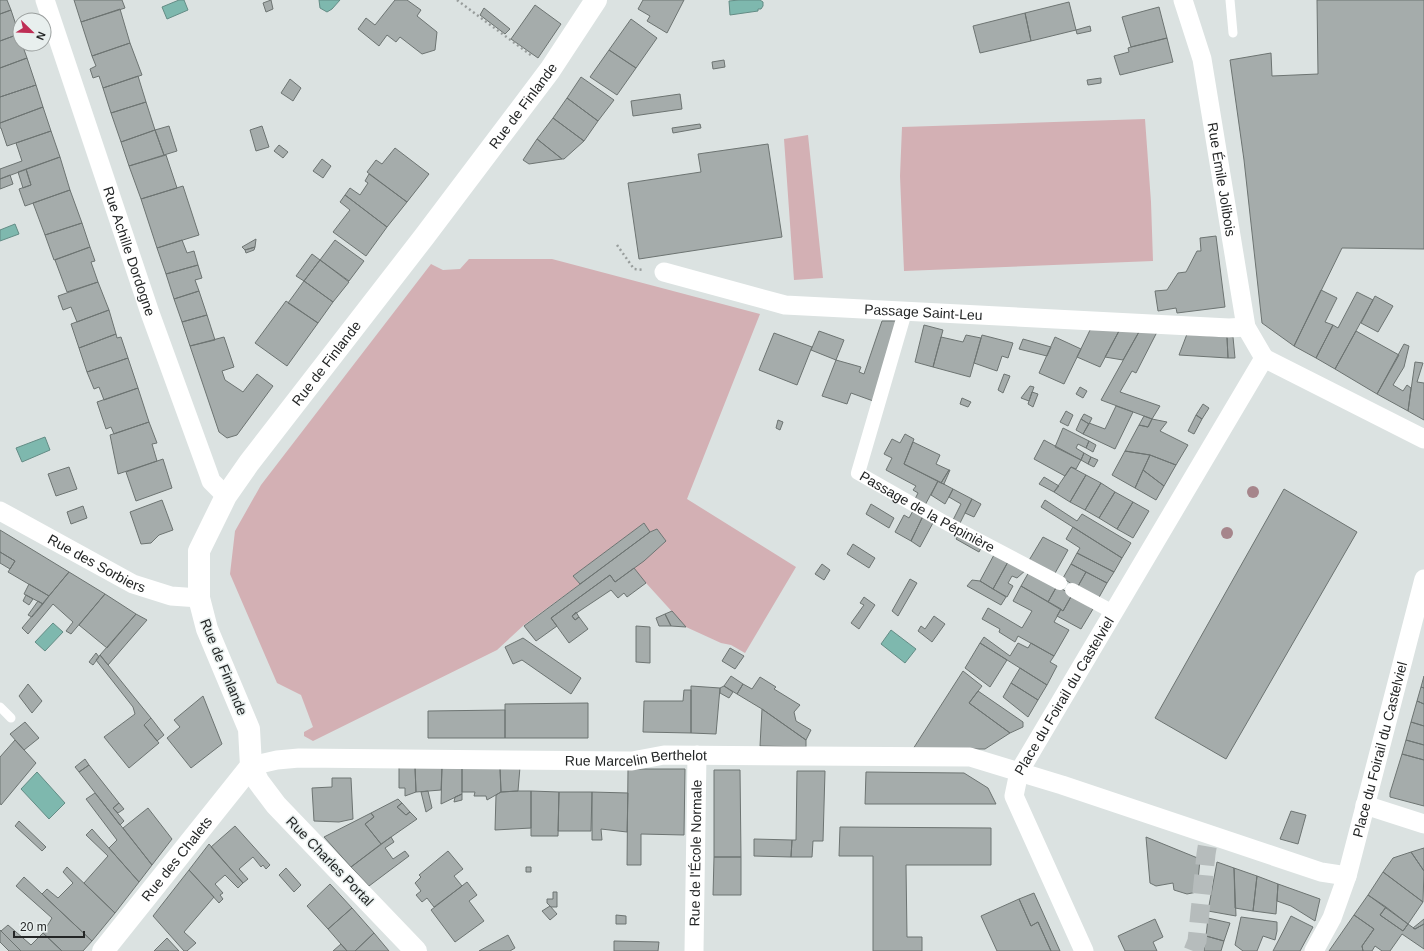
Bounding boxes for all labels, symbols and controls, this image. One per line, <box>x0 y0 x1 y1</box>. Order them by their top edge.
north arrow <box>12 12 52 52</box>
text: N <box>34 30 48 42</box>
street label: Rue de Finlande <box>486 60 560 152</box>
street label: Rue Émile Jolibois <box>1205 121 1239 238</box>
street label: Rue Achille Dordogne <box>100 184 158 318</box>
street label: Passage Saint-Leu <box>864 301 983 323</box>
street label: Rue de Finlande <box>288 318 364 409</box>
street label: Passage de la Pépinière <box>857 468 998 555</box>
street label: Rue des Sorbiers <box>45 531 147 595</box>
street label: Place du Foirail du Castelviel <box>1011 614 1117 778</box>
street label: Rue de Finlande <box>197 616 251 718</box>
street label: Place du Foirail du Castelviel <box>1349 660 1410 839</box>
street label: Rue Marcelin Berthelot <box>565 747 707 769</box>
street label: Rue de l'École Normale <box>686 779 705 927</box>
street label: Rue des Chalets <box>138 813 215 904</box>
street label: Rue Charles Portal <box>283 813 377 909</box>
scale bar <box>14 913 84 939</box>
text: 20 m <box>20 920 47 934</box>

